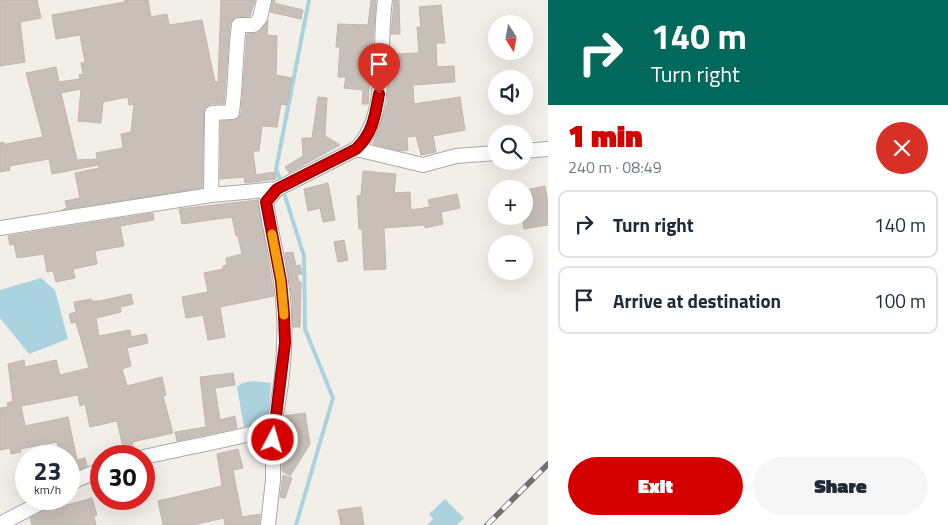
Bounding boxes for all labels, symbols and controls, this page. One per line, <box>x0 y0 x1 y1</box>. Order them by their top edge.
text: 140 m <box>651 9 747 63</box>
north arrow <box>488 15 532 60</box>
map controls <box>488 15 533 280</box>
icon: right <box>568 20 633 85</box>
pin <box>358 43 400 94</box>
icon: arrive <box>365 50 393 78</box>
text: Turn right <box>651 57 740 91</box>
button: sound <box>488 70 533 115</box>
text: 1 min <box>568 113 643 159</box>
button: close <box>876 122 928 174</box>
button: search <box>488 125 533 170</box>
text: 240 m · 08:49 <box>568 155 662 179</box>
button: + <box>488 180 533 225</box>
icon: right <box>570 210 598 238</box>
text: Turn right <box>613 210 694 239</box>
text: 140 m <box>874 210 926 239</box>
button: − <box>488 235 533 280</box>
icon: arrive <box>570 286 598 314</box>
text: Arrive at destination <box>613 286 781 315</box>
text: 100 m <box>874 286 926 315</box>
position arrow <box>246 413 298 465</box>
speed limit sign: 30 <box>90 445 155 510</box>
text: 23 <box>33 452 62 490</box>
button: Exit <box>568 457 743 515</box>
button: Share <box>753 457 928 515</box>
text: km/h <box>34 480 61 499</box>

